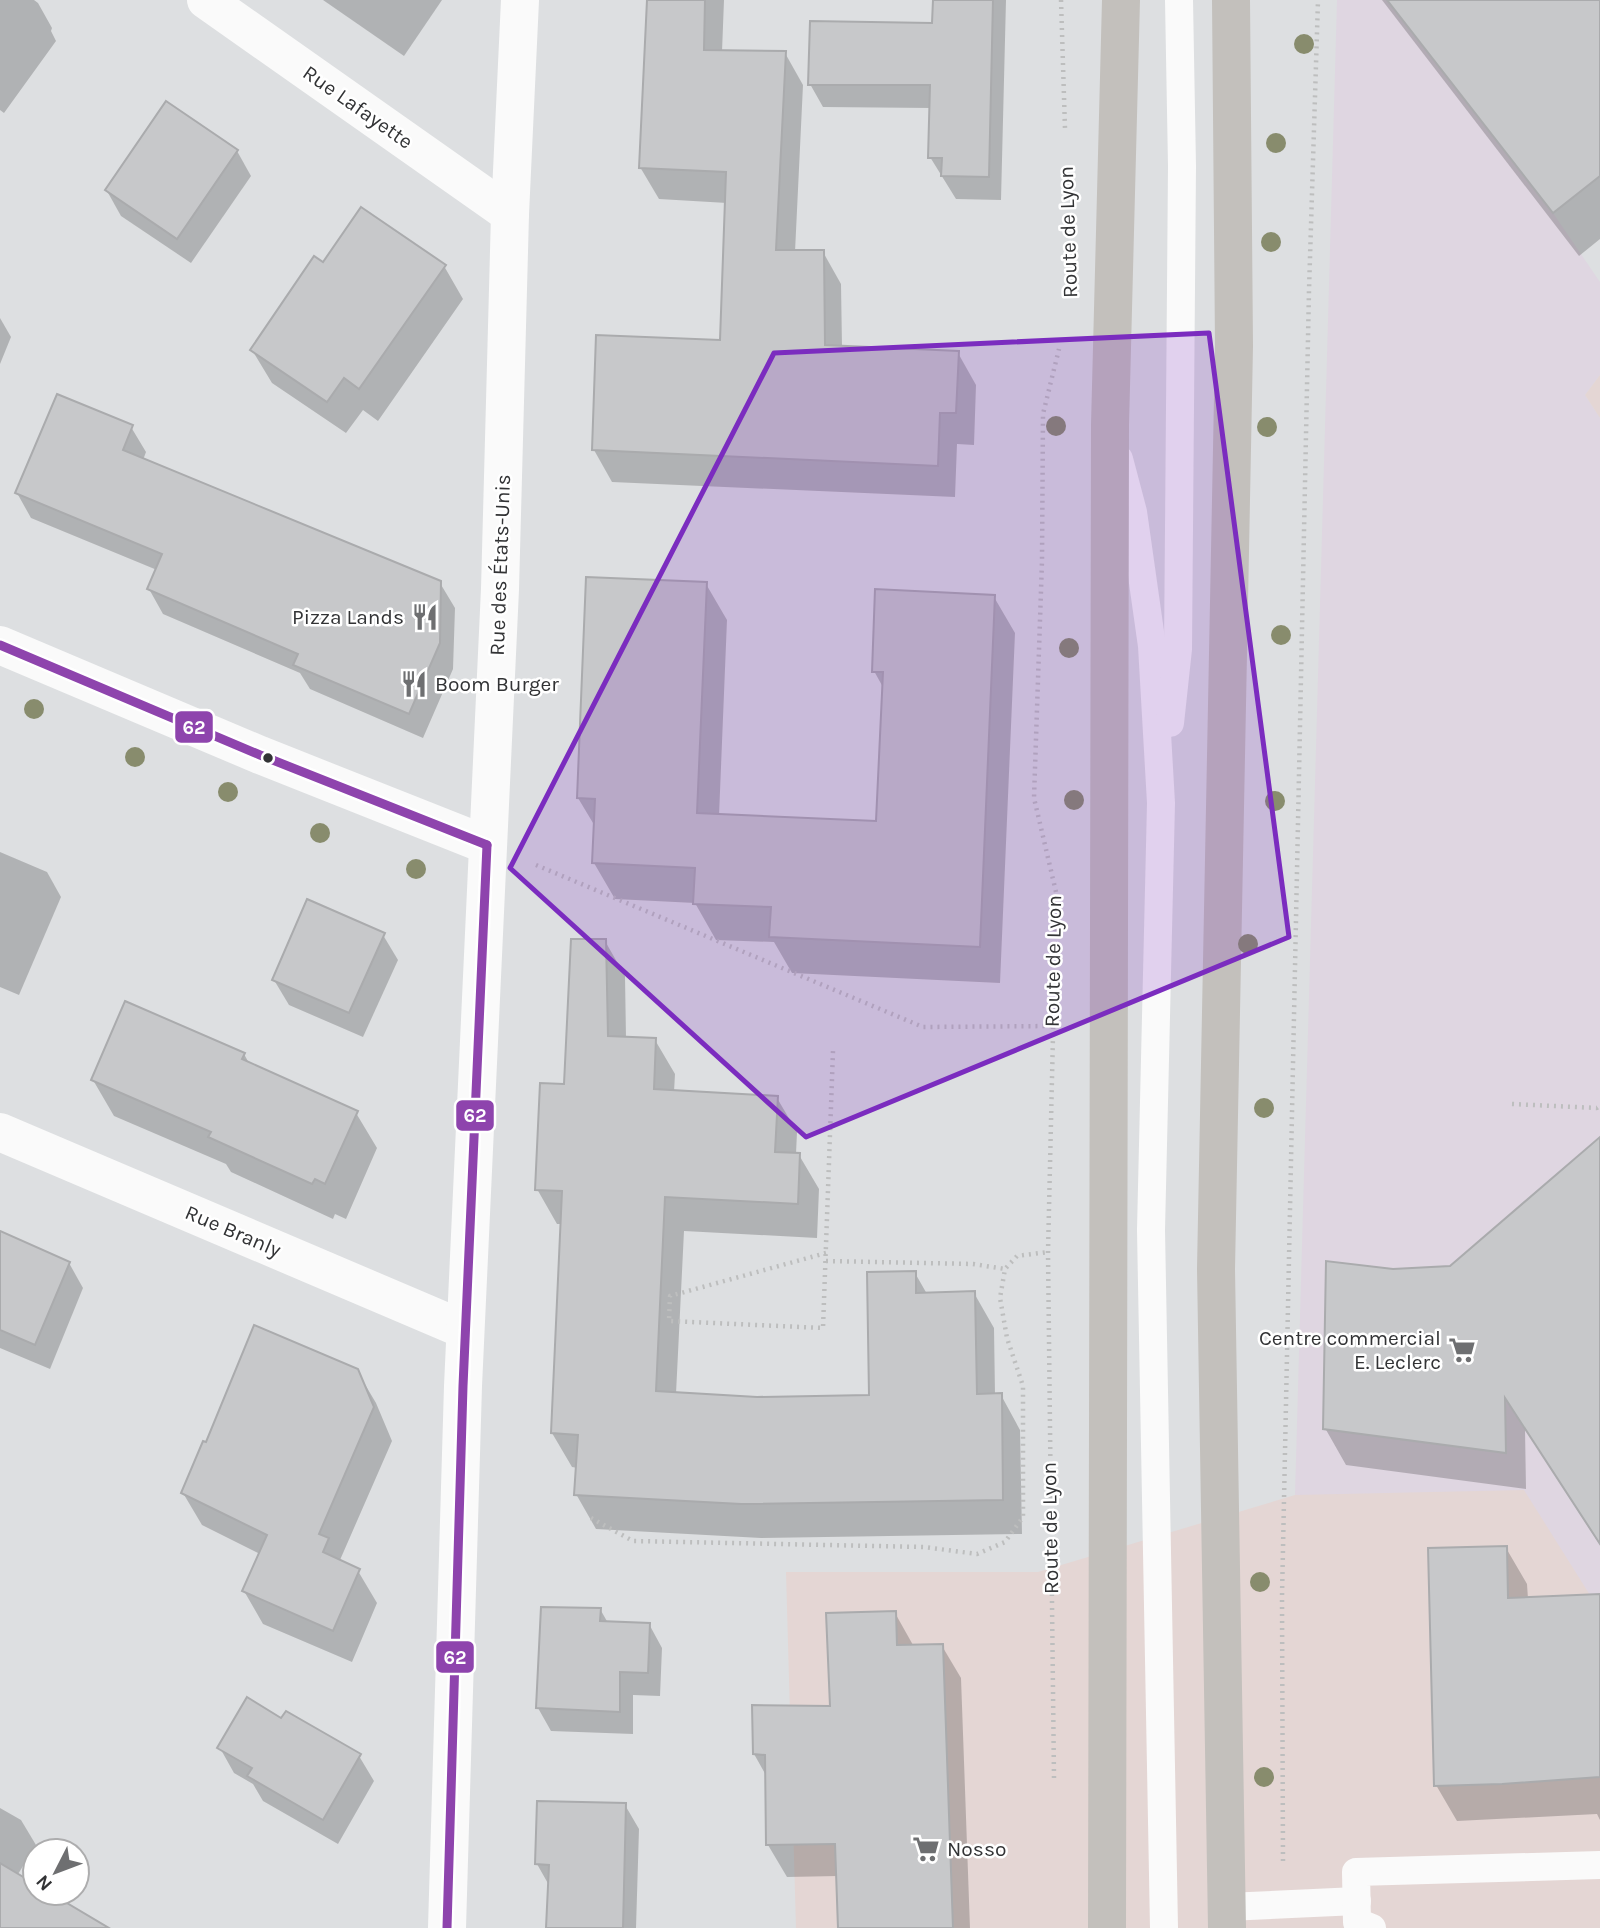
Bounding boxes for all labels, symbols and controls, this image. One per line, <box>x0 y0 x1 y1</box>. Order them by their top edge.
street label: Rue Lafayette <box>298 60 418 154</box>
street label: Route de Lyon <box>1054 166 1082 298</box>
street label: Rue des États-Unis <box>485 474 515 656</box>
restaurant icon: Pizza Lands <box>410 602 440 632</box>
place label: Pizza Lands <box>292 605 404 629</box>
restaurant icon: Boom Burger <box>399 669 429 699</box>
place label: Boom Burger <box>435 672 559 696</box>
line badge: 62 <box>174 710 214 744</box>
text: 62 <box>182 717 206 739</box>
unlabelled marker <box>261 751 275 765</box>
street label: Route de Lyon <box>1040 895 1066 1027</box>
line badge: 62 <box>455 1099 495 1132</box>
text: 62 <box>463 1105 487 1127</box>
street label: Rue Branly <box>181 1200 285 1262</box>
place label: Centre commercial E. Leclerc <box>1259 1326 1441 1374</box>
supermarket icon: Centre commercial E. Leclerc <box>1447 1335 1477 1365</box>
street label: Route de Lyon <box>1037 1462 1063 1594</box>
line badge: 62 <box>435 1640 475 1674</box>
text: 62 <box>443 1647 467 1669</box>
supermarket icon: Nosso <box>911 1834 941 1864</box>
north arrow <box>21 1837 91 1907</box>
place label: Nosso <box>947 1837 1006 1861</box>
text: N <box>31 1870 57 1895</box>

